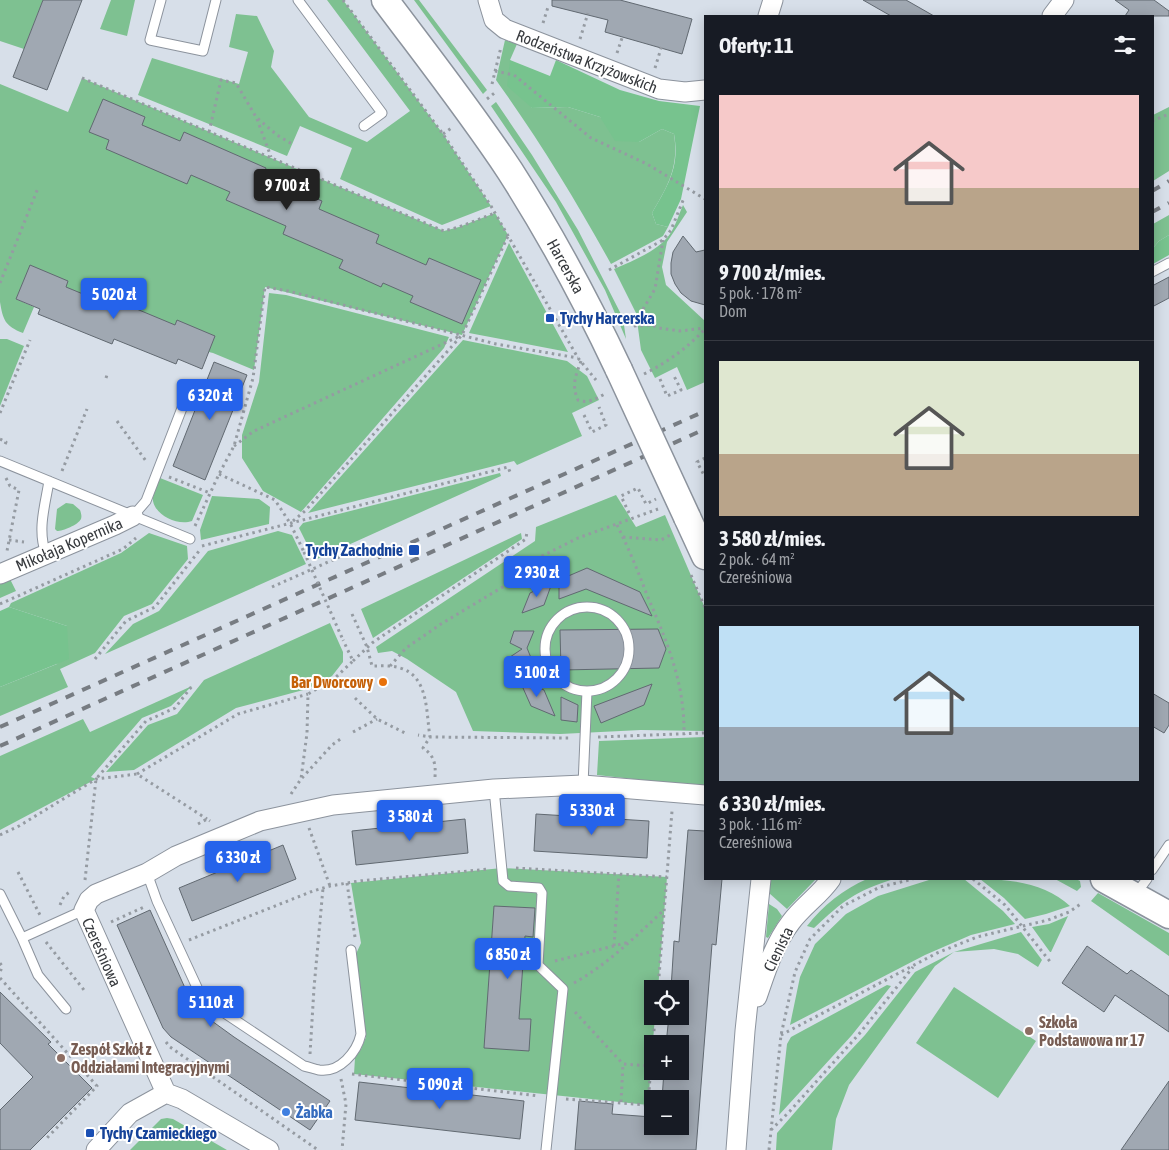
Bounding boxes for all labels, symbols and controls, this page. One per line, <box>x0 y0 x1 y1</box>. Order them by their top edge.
street label: Rodzeństwa Krzyżowskich <box>513 26 660 97</box>
icon: filters <box>1111 31 1139 59</box>
text: Oferty: 11 <box>719 33 794 57</box>
icon: home <box>884 128 974 218</box>
pin: 9 700 zł <box>235 168 339 211</box>
text: 9 700 zł <box>265 176 309 194</box>
street label: Harcerska <box>544 236 588 296</box>
text: 9 700 zł/mies. <box>719 260 825 284</box>
pin: 5 020 zł <box>62 278 166 320</box>
text: 5 pok. · 178 m² <box>719 284 802 302</box>
text: 5 020 zł <box>92 285 136 303</box>
text: Dom <box>719 302 747 320</box>
place label: Tychy Harcerska <box>560 309 655 327</box>
marker: Tychy Harcerska <box>544 312 556 324</box>
pin: 6 320 zł <box>158 378 262 421</box>
text: 6 320 zł <box>188 386 232 404</box>
icon: home <box>884 393 974 483</box>
street label: Mikołaja Kopernika <box>13 513 125 576</box>
text: 3 580 zł/mies. <box>719 526 825 550</box>
place label: Tychy Zachodnie <box>306 541 403 559</box>
marker: Tychy Zachodnie <box>407 543 421 557</box>
text: 2 pok. · 64 m² <box>719 550 795 568</box>
pin: 2 930 zł <box>485 556 589 598</box>
text: 2 930 zł <box>515 563 559 581</box>
text: Czereśniowa <box>719 568 792 586</box>
pin: 5 100 zł <box>485 656 589 698</box>
icon: home <box>884 658 974 748</box>
text: 5 100 zł <box>515 663 559 681</box>
place label: Bar Dworcowy <box>291 673 373 691</box>
marker: Bar Dworcowy <box>377 676 389 688</box>
text: 6 330 zł/mies. <box>719 791 825 815</box>
pin: 5 330 zł <box>540 794 644 836</box>
pin: 3 580 zł <box>358 800 462 842</box>
text: 5 330 zł <box>570 801 614 819</box>
text: 3 580 zł <box>388 807 432 825</box>
text: 3 pok. · 116 m² <box>719 815 802 833</box>
text: Czereśniowa <box>719 833 792 851</box>
pin: 6 330 zł <box>186 840 290 883</box>
text: 6 330 zł <box>216 848 260 866</box>
street label: Czereśniowa <box>79 915 125 989</box>
street label: Cienista <box>760 924 796 974</box>
pin: 6 850 zł <box>456 938 560 980</box>
text: 6 850 zł <box>486 945 530 963</box>
map controls <box>644 980 689 1135</box>
button: locate <box>644 980 689 1025</box>
pin: 5 110 zł <box>159 986 263 1028</box>
text: 5 110 zł <box>189 993 233 1011</box>
place label: Szkoła Podstawowa nr 17 <box>1039 1013 1145 1049</box>
marker: Szkoła Podstawowa nr 17 <box>1023 1025 1035 1037</box>
button: + <box>644 1035 689 1080</box>
place label: Zespół Szkół z Oddziałami Integracyjnymi <box>71 1040 230 1076</box>
marker: Zespół Szkół z Oddziałami Integracyjnymi <box>55 1052 67 1064</box>
pin: 5 090 zł <box>388 1068 492 1110</box>
text: 5 090 zł <box>418 1075 462 1093</box>
button: − <box>644 1090 689 1135</box>
place label: Żabka <box>296 1103 333 1121</box>
marker: Żabka <box>280 1106 292 1118</box>
place label: Tychy Czarnieckiego <box>100 1124 217 1142</box>
marker: Tychy Czarnieckiego <box>84 1127 96 1139</box>

